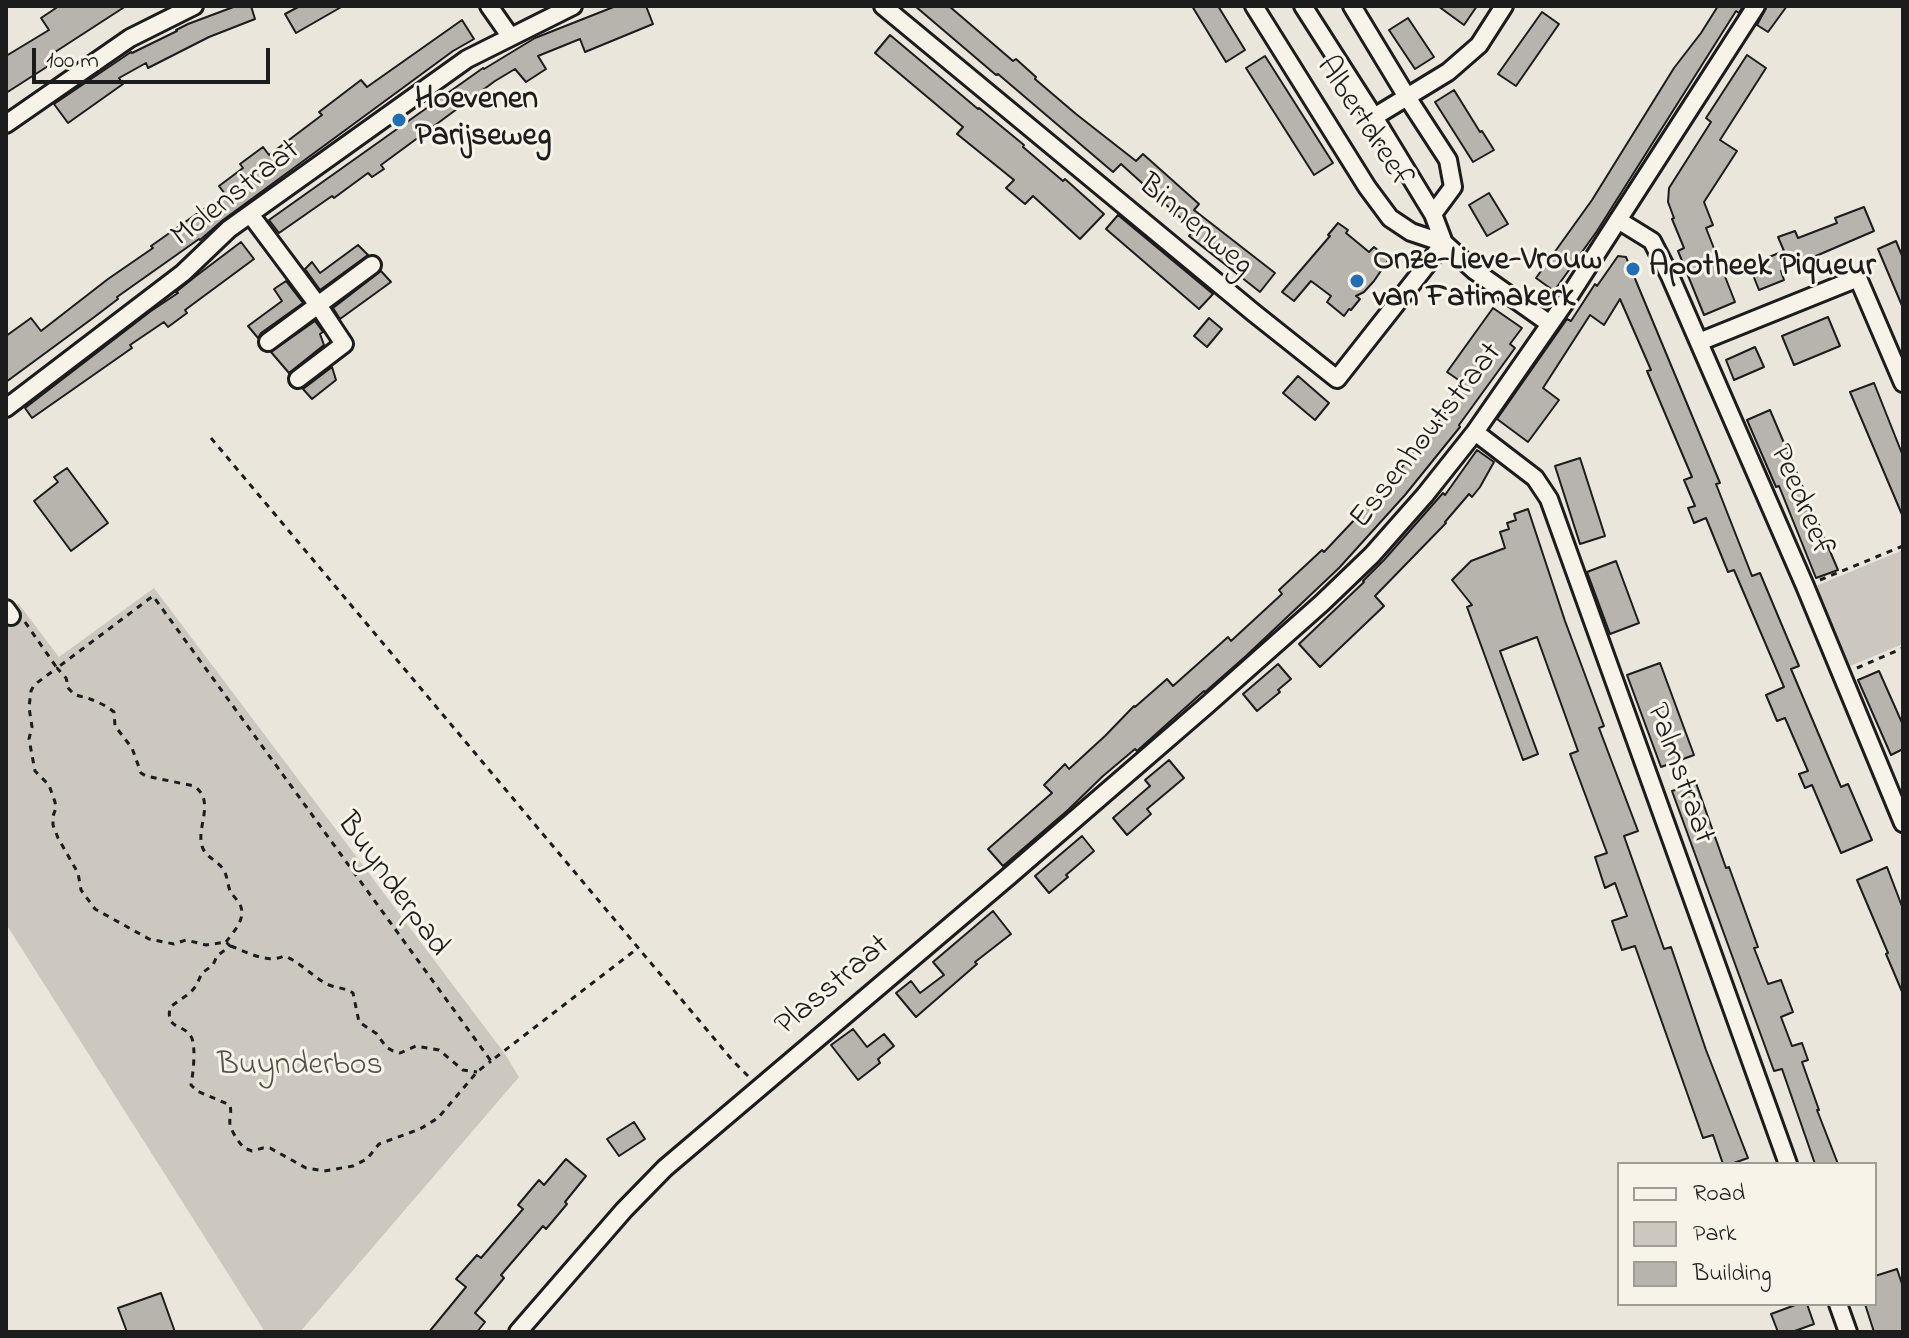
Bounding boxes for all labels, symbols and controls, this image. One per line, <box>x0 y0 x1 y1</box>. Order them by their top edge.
scale bar <box>36 32 274 82</box>
text: 100 m <box>46 44 99 79</box>
street label: Albertdreef <box>1305 50 1419 196</box>
place label: Hoevenen Parijseweg <box>415 83 551 158</box>
marker: Hoevenen Parijseweg <box>390 111 408 129</box>
street label: Molenstraat <box>165 133 309 257</box>
street label: Binnenweg <box>1129 168 1259 286</box>
place label: Onze-Lieve-Vrouw van Fatimakerk <box>1373 244 1602 319</box>
place label: Apotheek Piqueur <box>1649 250 1876 288</box>
marker: Apotheek Piqueur <box>1624 260 1642 278</box>
marker: Onze-Lieve-Vrouw van Fatimakerk <box>1348 272 1366 290</box>
street label: Essenhoutstraat <box>1344 336 1512 538</box>
street label: Peedreef <box>1759 440 1839 562</box>
street label: Palmstraat <box>1635 699 1721 849</box>
street label: Buynderpad <box>326 807 456 965</box>
street label: Plasstraat <box>769 928 899 1046</box>
park label: Buynderbos <box>217 1049 383 1087</box>
legend <box>1617 1162 1877 1306</box>
text: Road <box>1693 1177 1745 1212</box>
text: Park <box>1693 1217 1736 1252</box>
text: Building <box>1693 1257 1772 1292</box>

